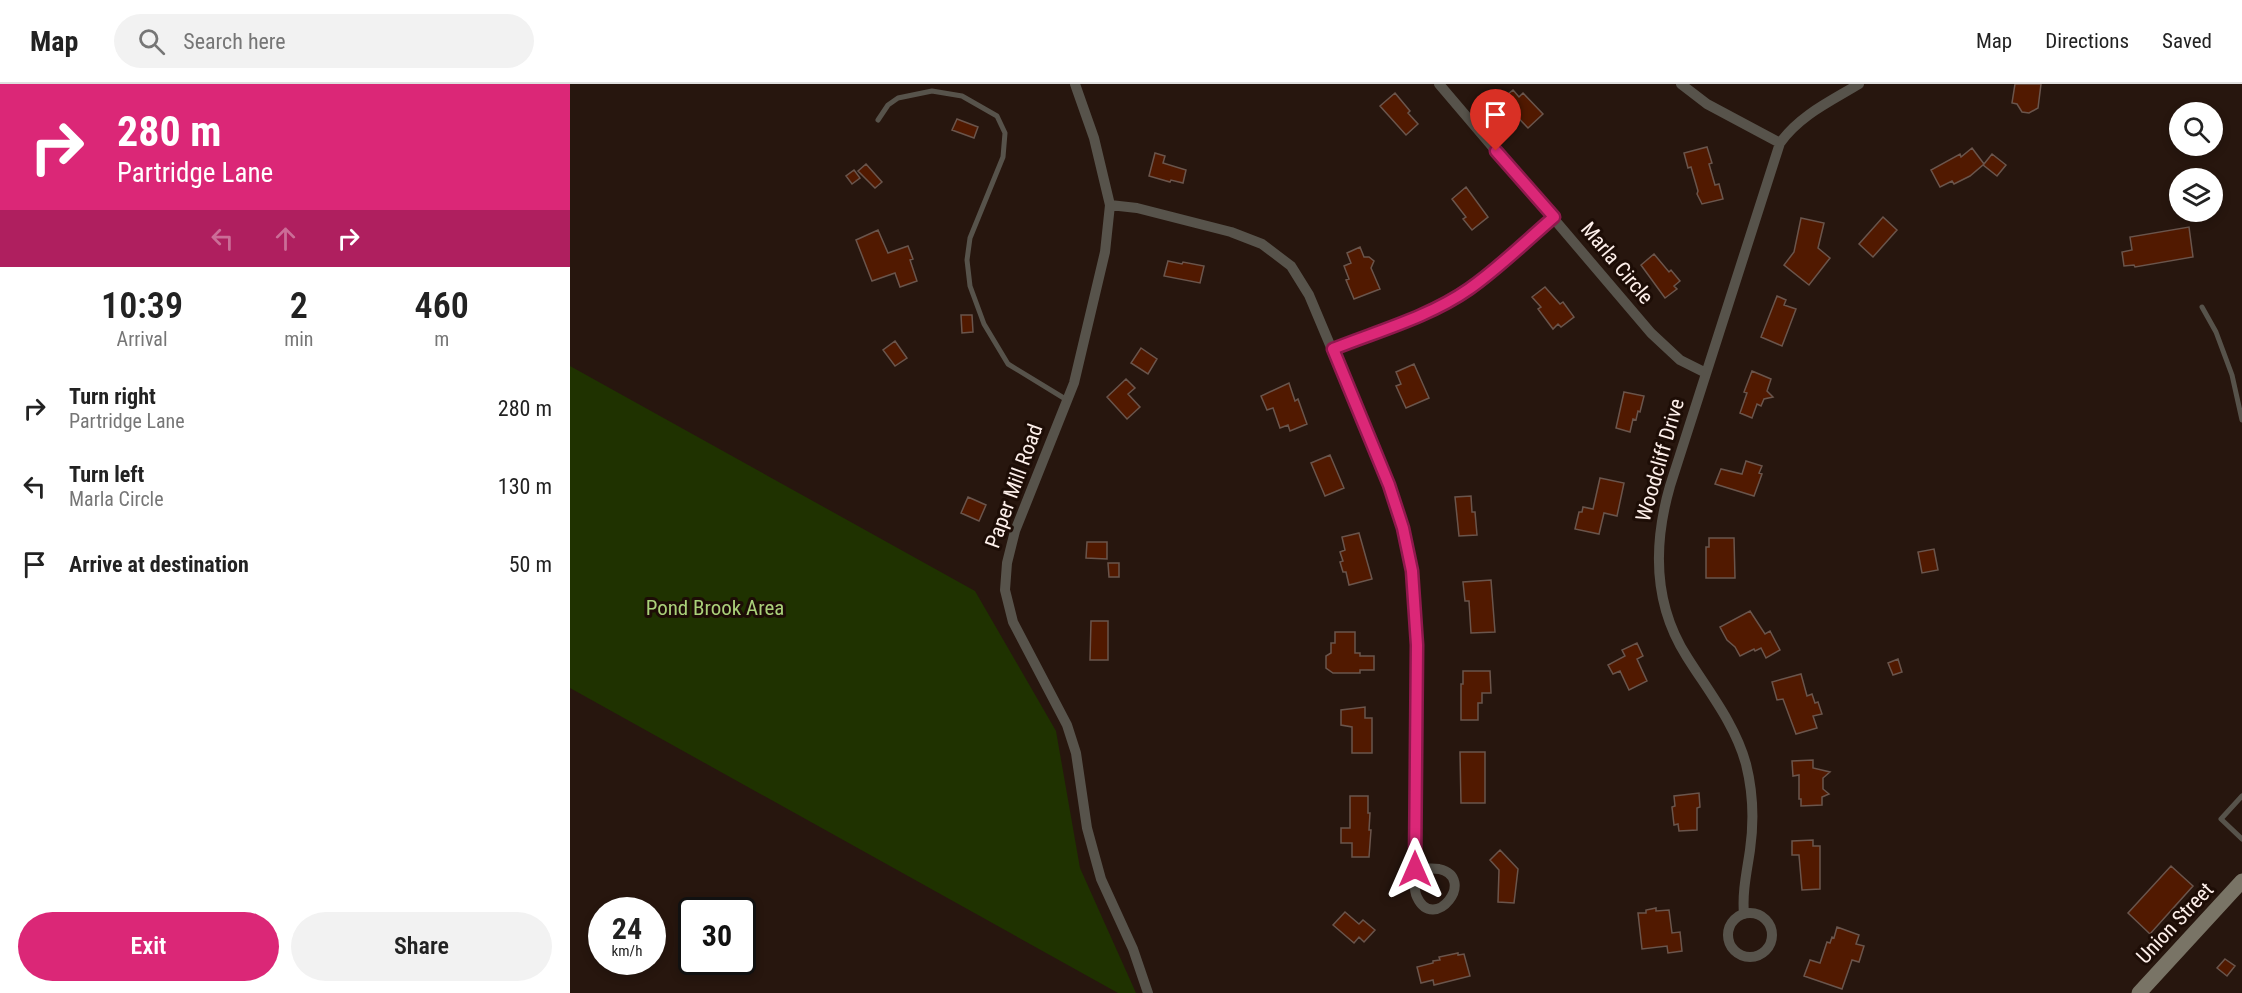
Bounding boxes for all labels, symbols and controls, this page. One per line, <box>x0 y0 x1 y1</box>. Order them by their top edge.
search box <box>114 14 534 68</box>
text: Map <box>30 25 78 58</box>
icon: search <box>135 25 168 58</box>
text: Search here <box>183 29 286 54</box>
text: Map <box>1976 29 2012 53</box>
text: Directions <box>2045 29 2129 53</box>
text: Saved <box>2162 29 2212 53</box>
pin <box>1470 89 1521 151</box>
icon: arrive <box>1479 98 1512 131</box>
map controls <box>2169 102 2223 222</box>
button: search <box>2169 102 2223 156</box>
text: 280 m <box>117 107 222 156</box>
icon: right <box>18 108 96 186</box>
text: Partridge Lane <box>117 157 273 189</box>
button: layers <box>2169 168 2223 222</box>
street label: Marla Circle <box>1576 217 1658 309</box>
icon: left <box>206 222 239 255</box>
icon: ahead <box>269 222 302 255</box>
icon: right <box>332 222 365 255</box>
text: 10:39 <box>101 285 183 327</box>
text: 2 <box>290 285 308 327</box>
text: 460 <box>415 285 469 327</box>
text: Arrival <box>117 327 168 351</box>
text: min <box>284 327 313 351</box>
text: m <box>434 327 449 351</box>
text: Turn right <box>69 384 156 409</box>
icon: right <box>18 392 51 425</box>
text: 280 m <box>498 396 552 421</box>
street label: Woodcliff Drive <box>1631 396 1689 524</box>
text: Partridge Lane <box>69 409 185 433</box>
street label: Paper Mill Road <box>980 421 1048 551</box>
text: Turn left <box>69 462 144 487</box>
icon: left <box>18 470 51 503</box>
text: 130 m <box>498 474 552 499</box>
text: Marla Circle <box>69 487 164 511</box>
icon: arrive <box>18 548 51 581</box>
text: Arrive at destination <box>69 552 249 577</box>
text: 50 m <box>509 552 552 577</box>
park label: Pond Brook Area <box>646 596 784 620</box>
position arrow <box>1383 837 1447 901</box>
street label: Union Street <box>2132 878 2218 968</box>
speed limit sign: 30 <box>678 897 756 975</box>
text: 24 <box>612 911 642 946</box>
button: Exit <box>18 912 279 981</box>
button: Share <box>291 912 552 981</box>
text: km/h <box>612 942 642 960</box>

